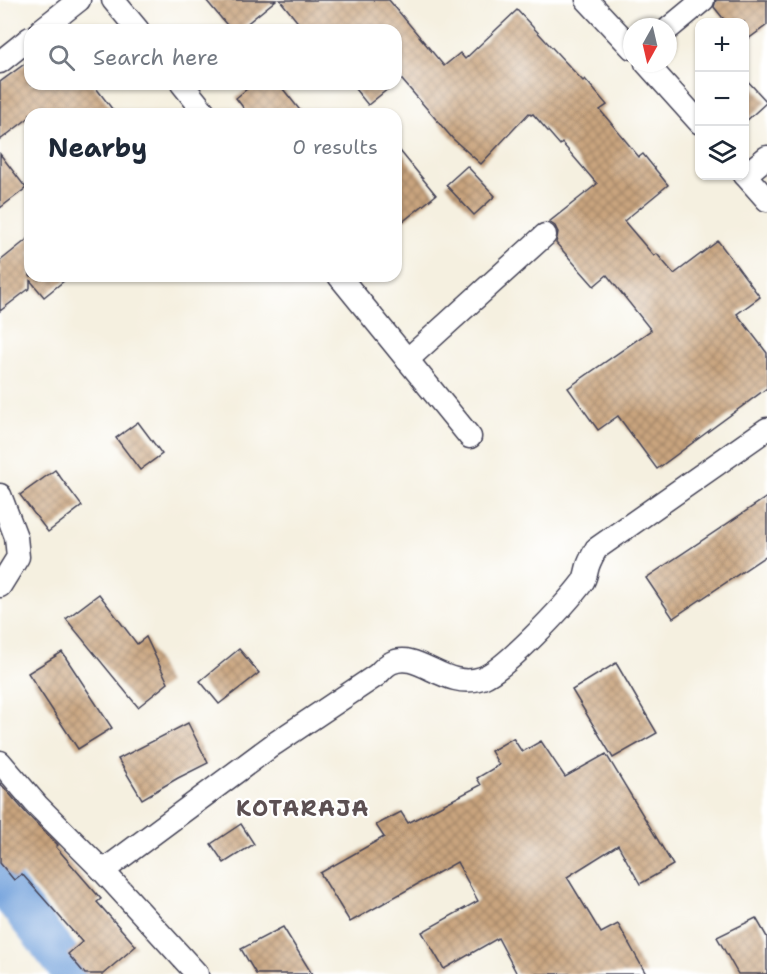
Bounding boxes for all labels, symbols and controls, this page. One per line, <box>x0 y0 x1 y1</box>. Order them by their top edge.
north arrow <box>623 18 677 72</box>
map controls <box>695 18 749 180</box>
button: + <box>695 18 749 72</box>
search box <box>24 24 402 90</box>
icon: search <box>45 41 78 74</box>
text: Search here <box>93 43 219 72</box>
button: − <box>695 72 749 126</box>
button: layers <box>695 126 749 180</box>
text: Nearby <box>48 130 147 165</box>
text: 0 results <box>292 134 378 160</box>
district label: KOTARAJA <box>236 794 370 823</box>

